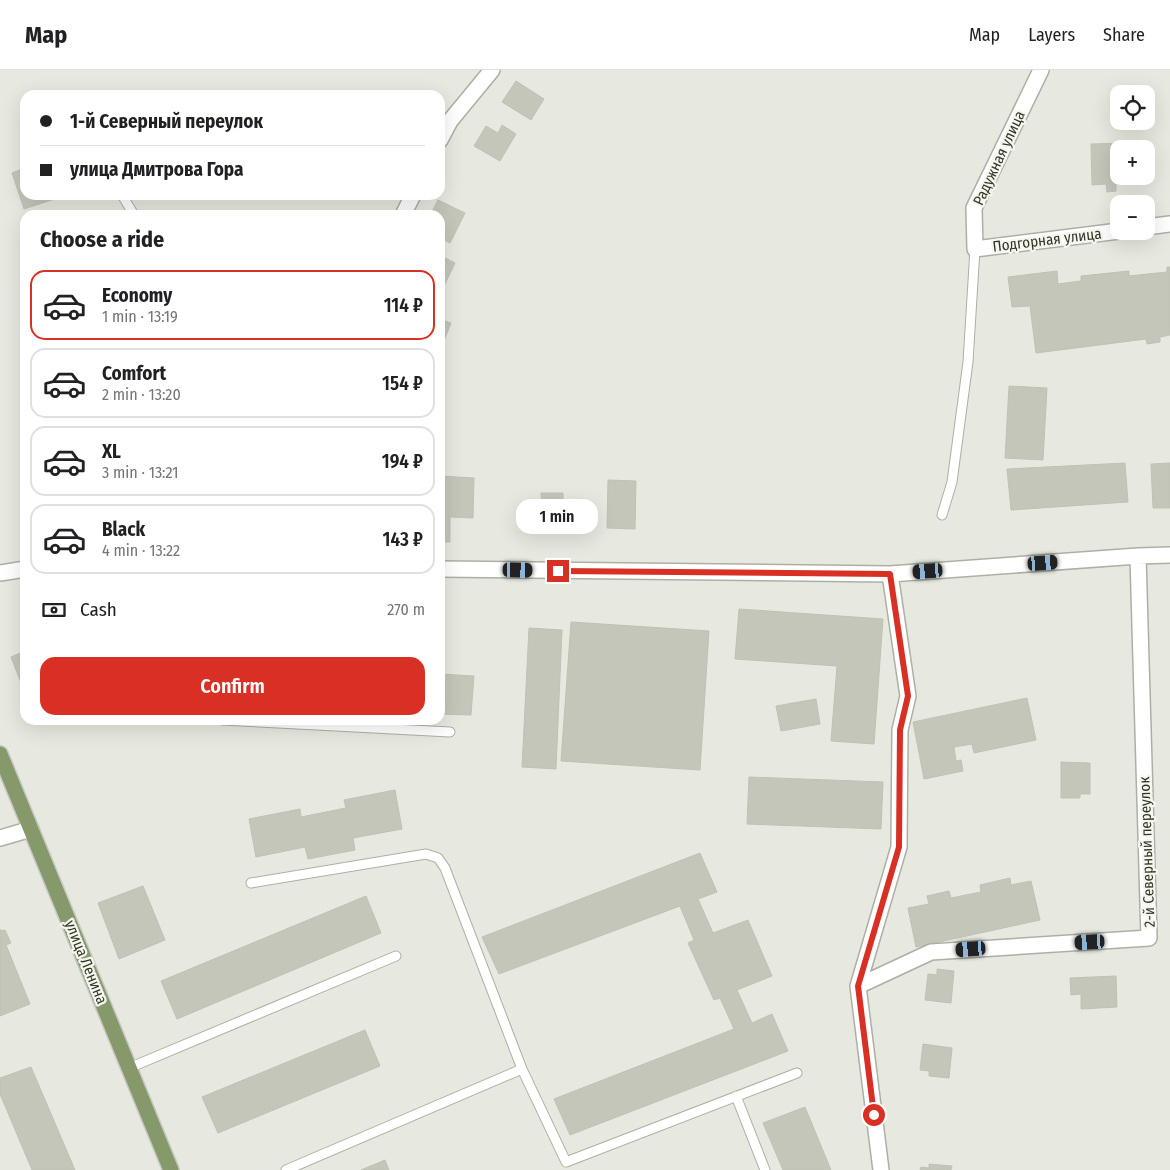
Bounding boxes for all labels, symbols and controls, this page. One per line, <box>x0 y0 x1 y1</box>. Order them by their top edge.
text: Map <box>25 21 67 49</box>
text: Map <box>969 24 1000 46</box>
text: Layers <box>1028 24 1075 46</box>
text: Share <box>1103 24 1145 46</box>
map controls <box>1110 85 1155 240</box>
button: locate <box>1110 85 1155 130</box>
street label: Радужная улица <box>969 108 1029 208</box>
text: 1-й Северный переулок <box>70 110 263 133</box>
button: + <box>1110 140 1155 185</box>
text: улица Дмитрова Гора <box>70 158 243 181</box>
button: − <box>1110 195 1155 240</box>
street label: Подгорная улица <box>992 224 1102 256</box>
text: Choose a ride <box>40 226 164 253</box>
icon: car <box>42 283 87 328</box>
text: Economy <box>102 284 172 307</box>
text: 114 ₽ <box>384 294 423 317</box>
text: 1 min · 13:19 <box>102 307 178 326</box>
icon: car <box>42 361 87 406</box>
text: Comfort <box>102 362 166 385</box>
text: 154 ₽ <box>382 372 423 395</box>
text: 2 min · 13:20 <box>102 385 181 404</box>
icon: car <box>42 439 87 484</box>
text: XL <box>102 440 121 463</box>
text: 194 ₽ <box>382 450 423 473</box>
text: 3 min · 13:21 <box>102 463 178 482</box>
callout: 1 min <box>517 498 599 534</box>
text: 1 min <box>540 507 574 526</box>
icon: car <box>42 517 87 562</box>
text: Black <box>102 518 145 541</box>
text: 143 ₽ <box>383 528 423 551</box>
text: 4 min · 13:22 <box>102 541 180 560</box>
car <box>1027 554 1058 572</box>
route end <box>547 560 569 582</box>
car <box>502 562 533 578</box>
car <box>912 562 943 580</box>
icon: cash <box>40 596 68 624</box>
text: Cash <box>80 598 117 621</box>
text: 270 m <box>387 600 425 619</box>
button: Confirm <box>40 657 425 715</box>
street label: 2-й Северный переулок <box>1135 776 1159 928</box>
street label: улица Ленина <box>61 917 111 1007</box>
car <box>1074 934 1105 950</box>
car <box>955 940 986 958</box>
route start <box>863 1104 885 1126</box>

